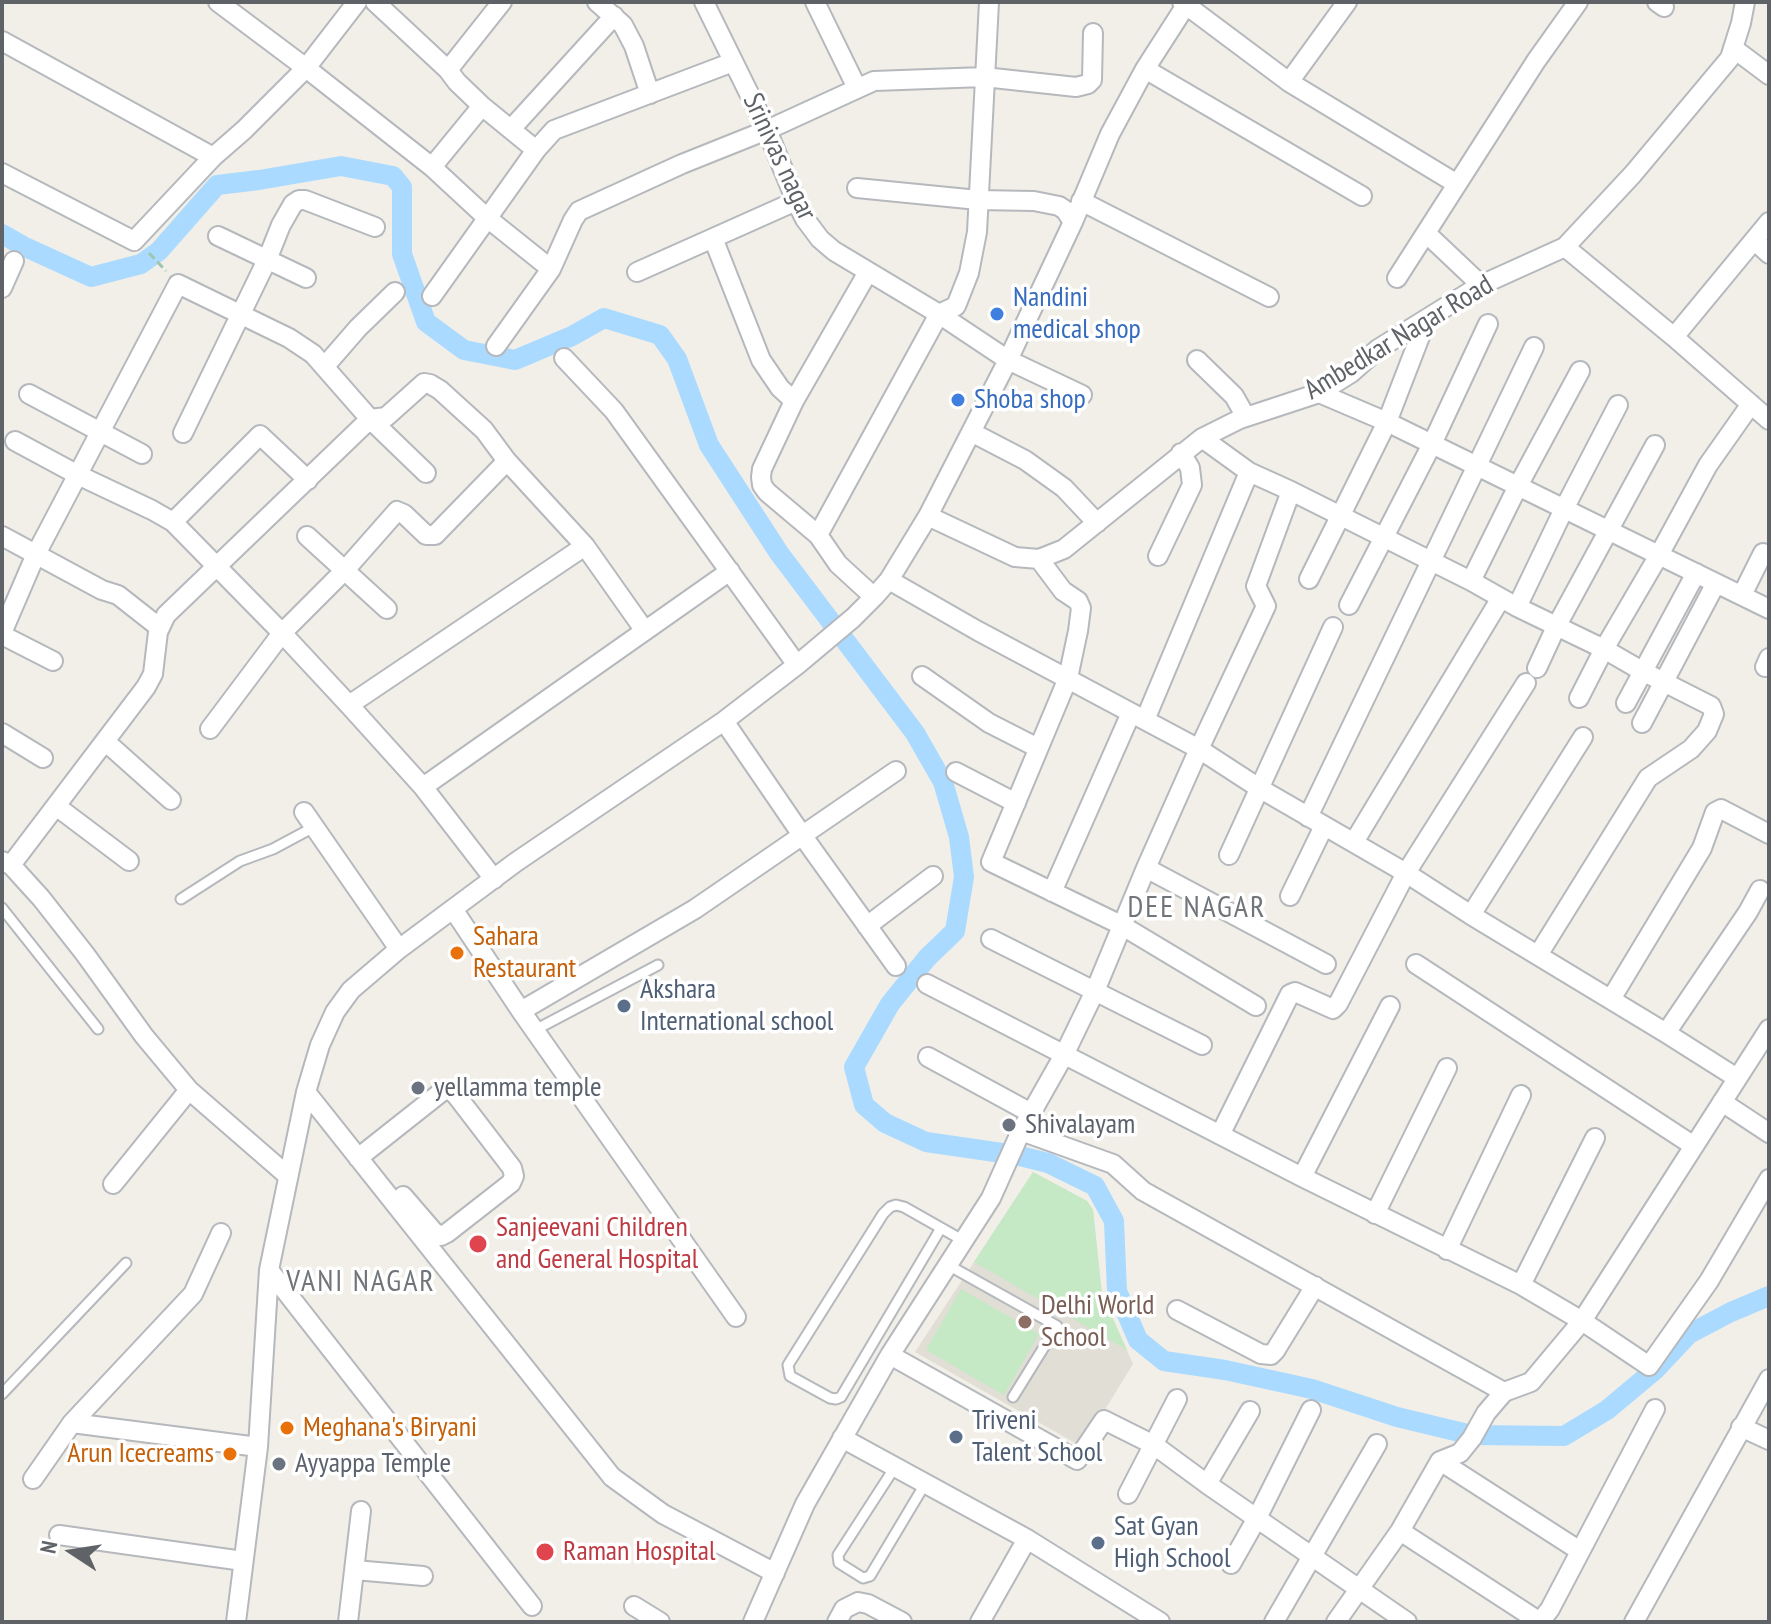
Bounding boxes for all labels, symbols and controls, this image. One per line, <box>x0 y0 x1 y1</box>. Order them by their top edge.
street label: Srinivas nagar <box>735 88 823 226</box>
street label: Ambedkar Nagar Road <box>1299 269 1499 407</box>
place label: Nandini medical shop <box>1013 281 1141 347</box>
marker: Nandini medical shop <box>988 305 1006 323</box>
place label: Shoba shop <box>974 383 1086 417</box>
marker: Shoba shop <box>949 391 967 409</box>
district label: DEE NAGAR <box>1128 890 1266 926</box>
place label: Sahara Restaurant <box>473 920 576 986</box>
marker: Sahara Restaurant <box>448 944 466 962</box>
place label: Akshara International school <box>640 973 833 1039</box>
marker: Akshara International school <box>615 997 633 1015</box>
place label: yellamma temple <box>434 1071 601 1105</box>
marker: yellamma temple <box>409 1079 427 1097</box>
place label: Shivalayam <box>1025 1108 1135 1142</box>
marker: Shivalayam <box>1000 1116 1018 1134</box>
place label: Sanjeevani Children and General Hospital <box>496 1211 698 1277</box>
marker: Sanjeevani Children and General Hospital <box>467 1233 489 1255</box>
district label: VANI NAGAR <box>286 1264 436 1300</box>
place label: Delhi World School <box>1041 1289 1154 1355</box>
marker: Delhi World School <box>1016 1313 1034 1331</box>
place label: Triveni Talent School <box>972 1404 1102 1470</box>
place label: Meghana's Biryani <box>303 1411 477 1445</box>
marker: Meghana's Biryani <box>278 1419 296 1437</box>
marker: Triveni Talent School <box>947 1428 965 1446</box>
place label: Arun Icecreams <box>67 1437 214 1471</box>
marker: Arun Icecreams <box>221 1445 239 1463</box>
place label: Ayyappa Temple <box>295 1447 451 1481</box>
marker: Ayyappa Temple <box>270 1455 288 1473</box>
place label: Sat Gyan High School <box>1114 1510 1230 1576</box>
north arrow <box>32 1512 112 1592</box>
marker: Sat Gyan High School <box>1089 1534 1107 1552</box>
place label: Raman Hospital <box>563 1535 716 1569</box>
text: N <box>34 1538 63 1556</box>
marker: Raman Hospital <box>534 1541 556 1563</box>

